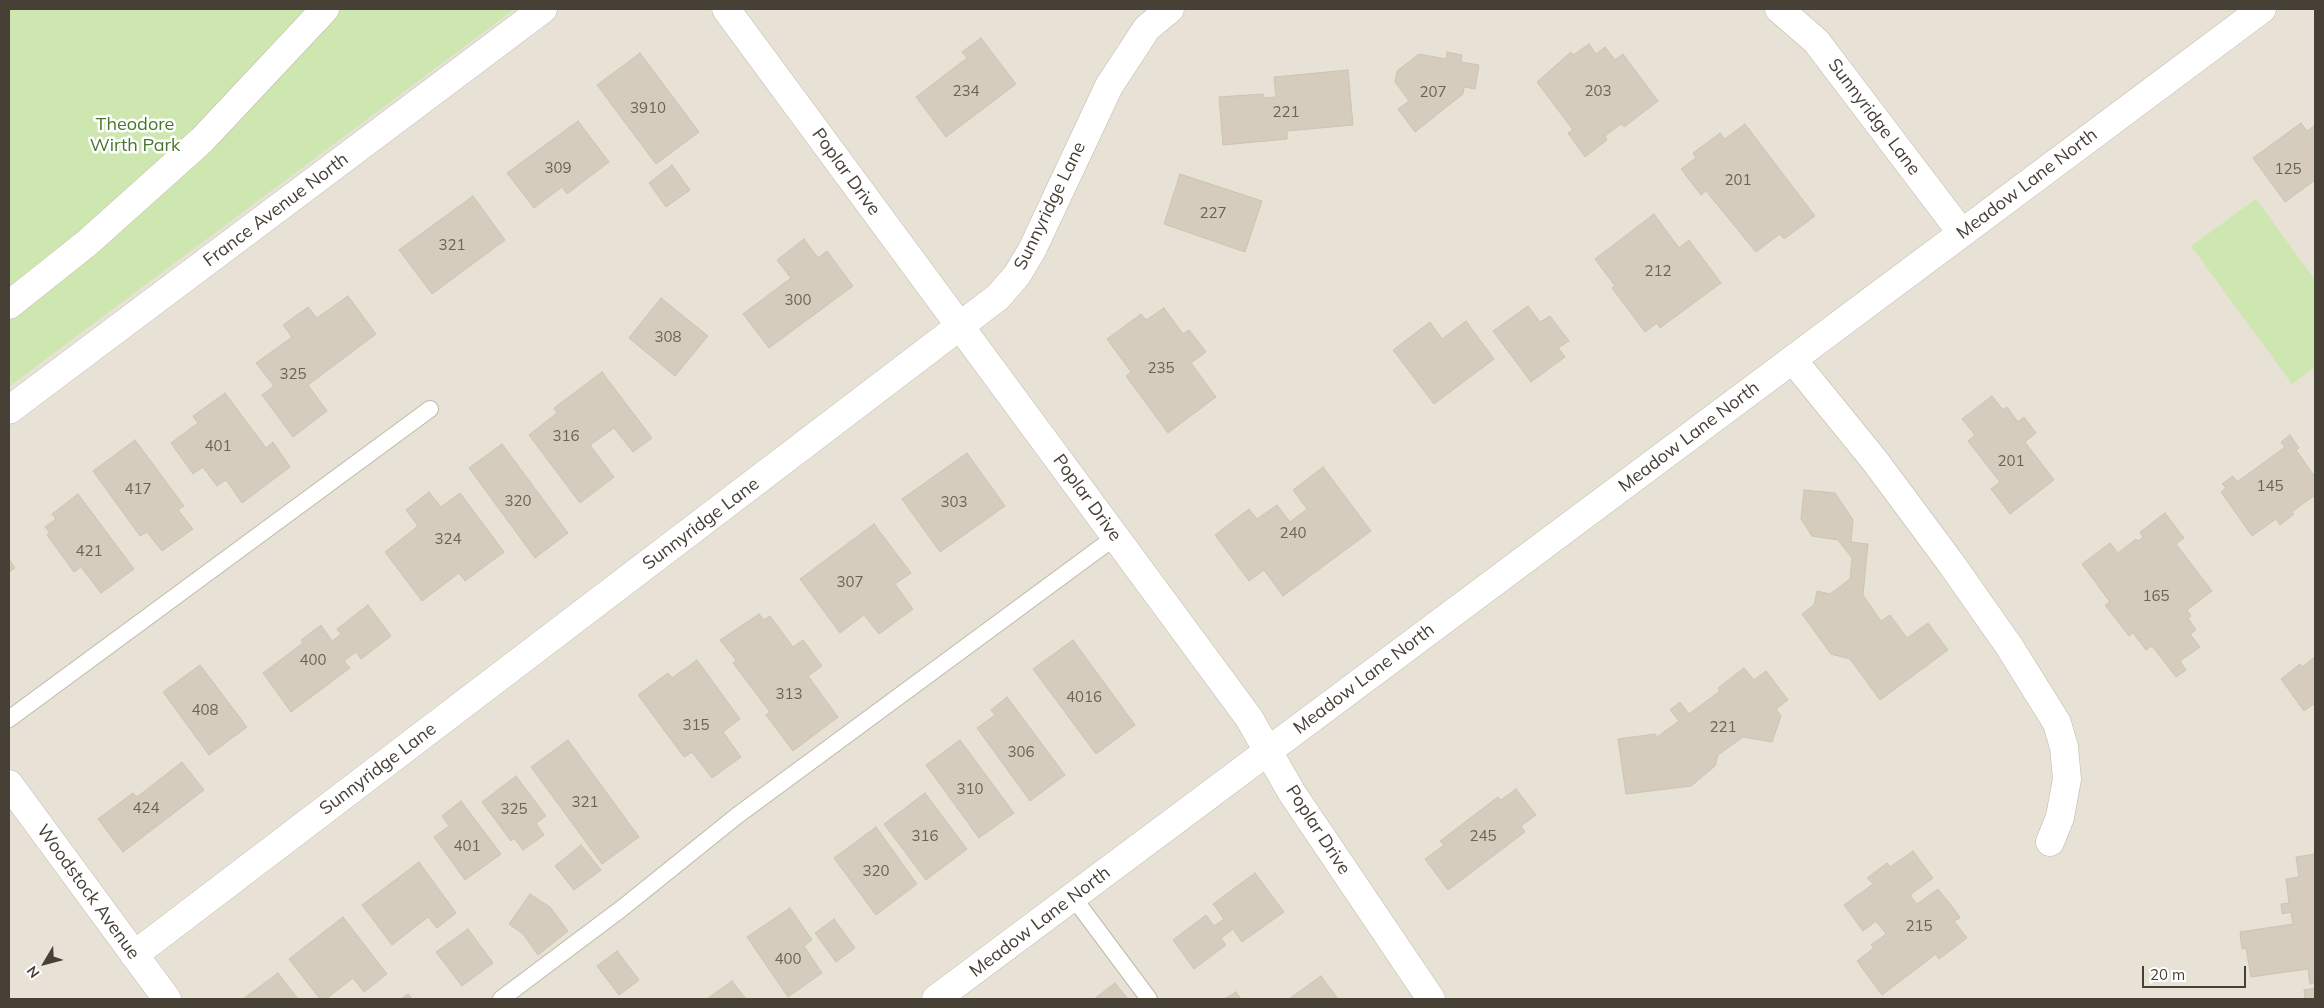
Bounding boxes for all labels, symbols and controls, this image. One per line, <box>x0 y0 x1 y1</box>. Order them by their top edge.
street label: Sunnyridge Lane <box>1823 55 1925 179</box>
house number: 234 <box>953 82 979 100</box>
house number: 203 <box>1585 82 1611 100</box>
house number: 207 <box>1420 83 1446 101</box>
house number: 3910 <box>630 99 666 117</box>
house number: 221 <box>1273 103 1299 121</box>
park label: Theodore Wirth Park <box>90 114 180 156</box>
street label: Poplar Drive <box>807 124 885 220</box>
street label: Meadow Lane North <box>1952 124 2102 244</box>
street label: Sunnyridge Lane <box>1010 138 1090 274</box>
street label: France Avenue North <box>199 148 353 272</box>
house number: 309 <box>545 159 571 177</box>
house number: 125 <box>2275 160 2301 178</box>
house number: 201 <box>1725 171 1751 189</box>
house number: 227 <box>1200 204 1226 222</box>
house number: 321 <box>439 236 465 254</box>
house number: 212 <box>1645 262 1671 280</box>
house number: 300 <box>785 291 811 309</box>
house number: 308 <box>655 328 681 346</box>
house number: 235 <box>1148 359 1174 377</box>
house number: 325 <box>280 365 306 383</box>
street label: Meadow Lane North <box>1614 377 1764 497</box>
house number: 316 <box>553 427 579 445</box>
house number: 401 <box>205 437 231 455</box>
street label: Poplar Drive <box>1048 450 1126 546</box>
house number: 201 <box>1998 452 2024 470</box>
street label: Sunnyridge Lane <box>639 473 763 575</box>
house number: 145 <box>2257 477 2283 495</box>
house number: 417 <box>125 480 151 498</box>
house number: 320 <box>505 492 531 510</box>
house number: 303 <box>941 493 967 511</box>
house number: 240 <box>1280 524 1306 542</box>
house number: 324 <box>435 530 461 548</box>
house number: 421 <box>76 542 102 560</box>
house number: 307 <box>837 573 863 591</box>
house number: 165 <box>2143 587 2169 605</box>
street label: Meadow Lane North <box>1289 619 1439 739</box>
house number: 400 <box>300 651 326 669</box>
house number: 313 <box>776 685 802 703</box>
house number: 4016 <box>1066 688 1102 706</box>
house number: 408 <box>192 701 218 719</box>
house number: 315 <box>683 716 709 734</box>
street label: Sunnyridge Lane <box>316 718 440 820</box>
house number: 221 <box>1710 718 1736 736</box>
house number: 306 <box>1008 743 1034 761</box>
house number: 310 <box>957 780 983 798</box>
street label: Poplar Drive <box>1281 781 1355 879</box>
house number: 321 <box>572 793 598 811</box>
house number: 424 <box>133 799 159 817</box>
house number: 325 <box>501 800 527 818</box>
street label: Woodstock Avenue <box>32 820 144 964</box>
house number: 316 <box>912 827 938 845</box>
house number: 245 <box>1470 827 1496 845</box>
house number: 401 <box>454 837 480 855</box>
house number: 320 <box>863 862 889 880</box>
street label: Meadow Lane North <box>965 862 1115 982</box>
house number: 215 <box>1906 917 1932 935</box>
north arrow <box>20 938 70 988</box>
house number: 400 <box>775 950 801 968</box>
scale bar <box>2144 956 2248 988</box>
text: N <box>23 962 43 982</box>
text: 20 m <box>2150 965 2185 984</box>

